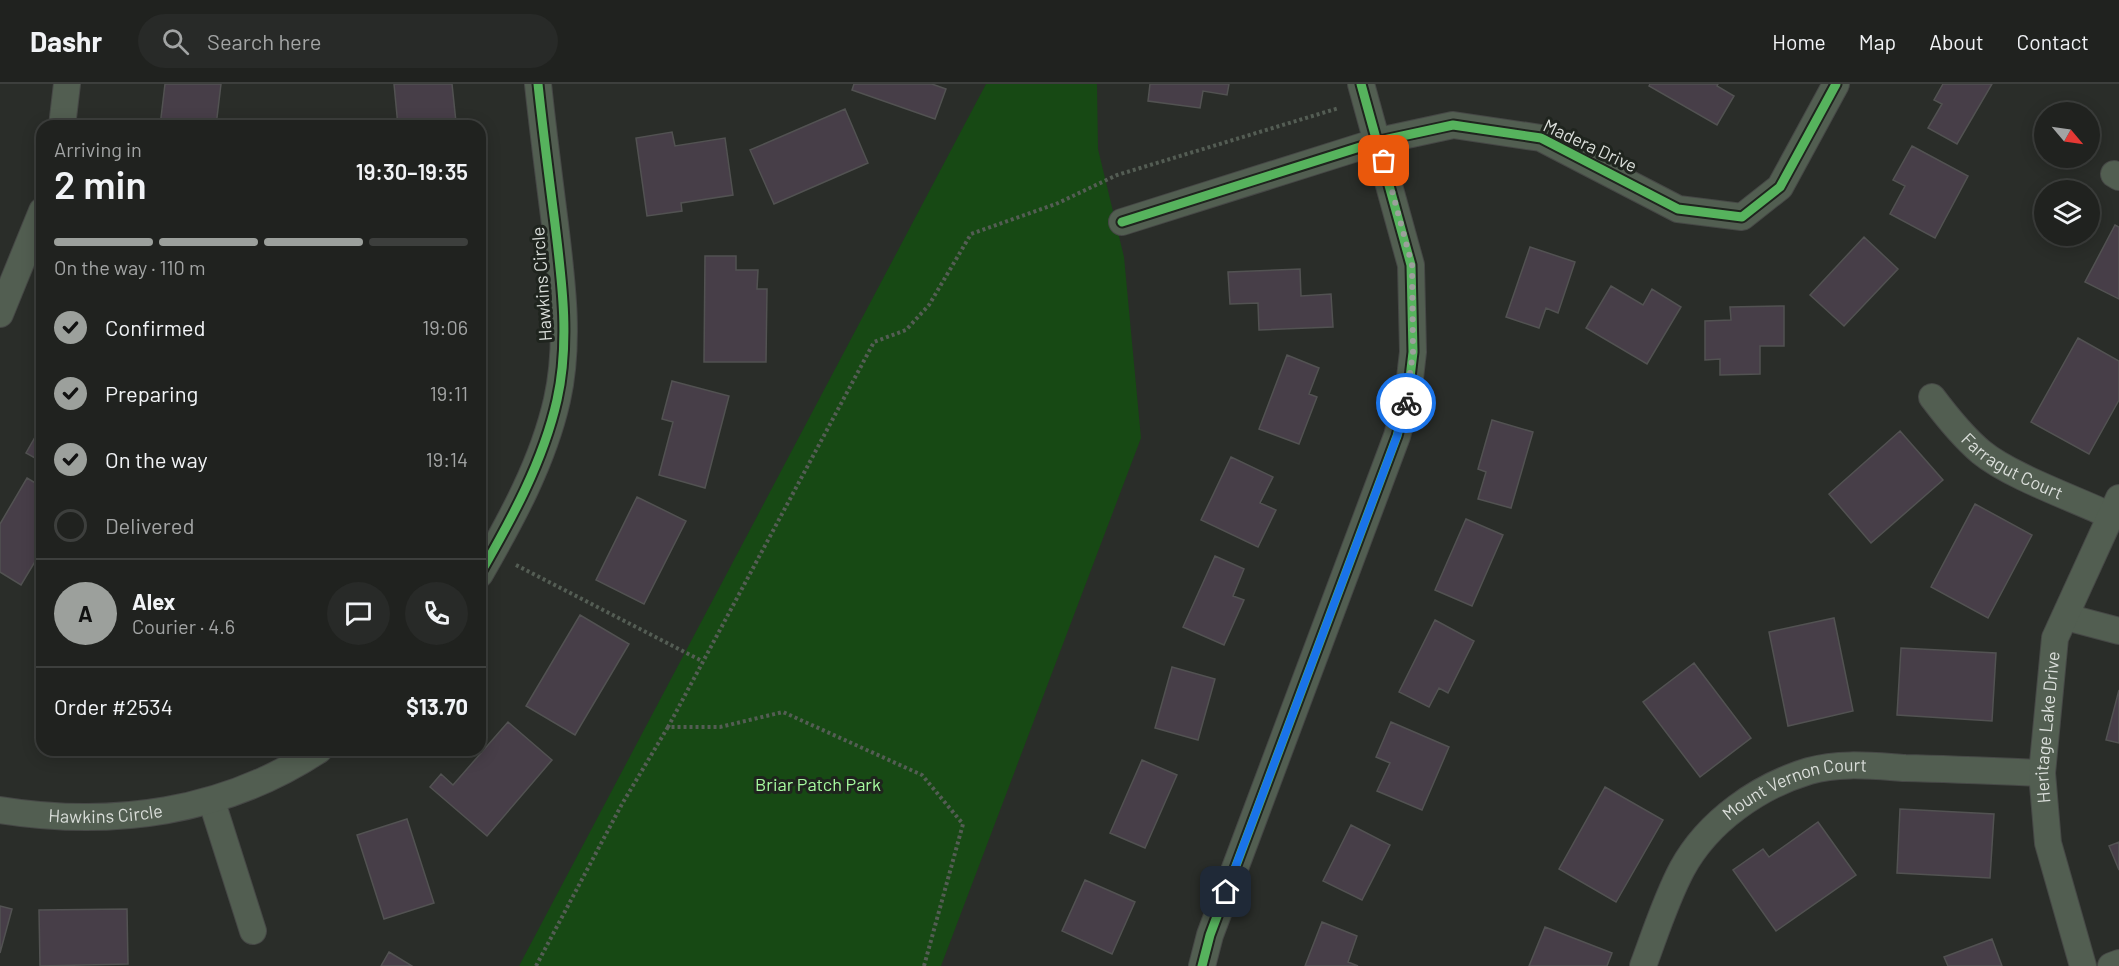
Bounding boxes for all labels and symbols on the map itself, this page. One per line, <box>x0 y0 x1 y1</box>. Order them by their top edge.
north arrow <box>2034 102 2100 168</box>
street label: Madera Drive <box>1540 114 1641 176</box>
pin <box>1358 135 1409 186</box>
street label: Hawkins Circle <box>526 226 556 342</box>
courier <box>1376 373 1436 433</box>
street label: Farragut Court <box>1957 428 2067 504</box>
street label: Heritage Lake Drive <box>2030 650 2064 804</box>
street label: Mount Vernon Court <box>1718 753 1867 824</box>
park label: Briar Patch Park <box>755 773 881 795</box>
street label: Hawkins Circle <box>48 799 164 827</box>
pin <box>1200 866 1251 917</box>

